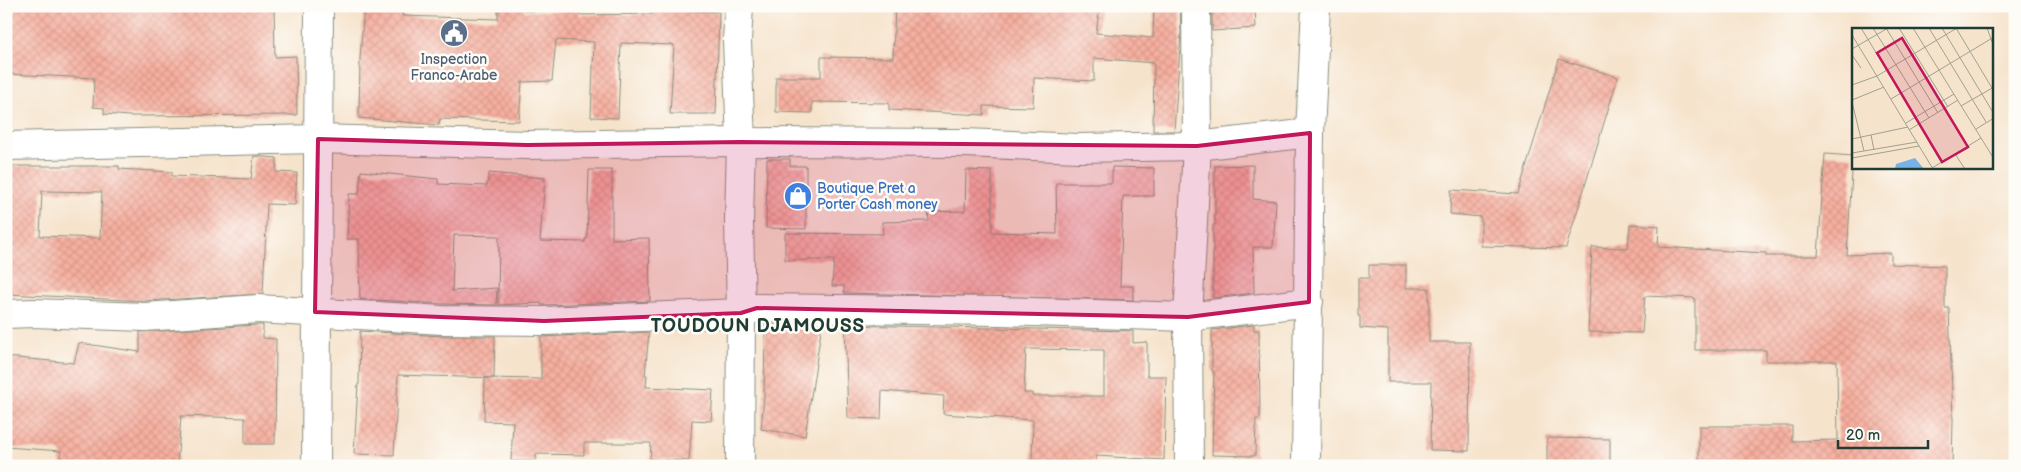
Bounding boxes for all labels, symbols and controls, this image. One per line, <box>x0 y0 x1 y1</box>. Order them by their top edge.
public building icon: Inspection Franco-Arabe <box>439 18 469 48</box>
inset map <box>1852 28 1994 169</box>
place label: Inspection Franco-Arabe <box>411 51 497 84</box>
place label: Boutique Pret a Porter Cash money <box>817 180 938 213</box>
shop icon: Boutique Pret a Porter Cash money <box>783 181 813 211</box>
district label: TOUDOUN DJAMOUSS <box>651 315 865 338</box>
scale bar <box>1838 417 1928 449</box>
text: 20 m <box>1846 426 1880 445</box>

